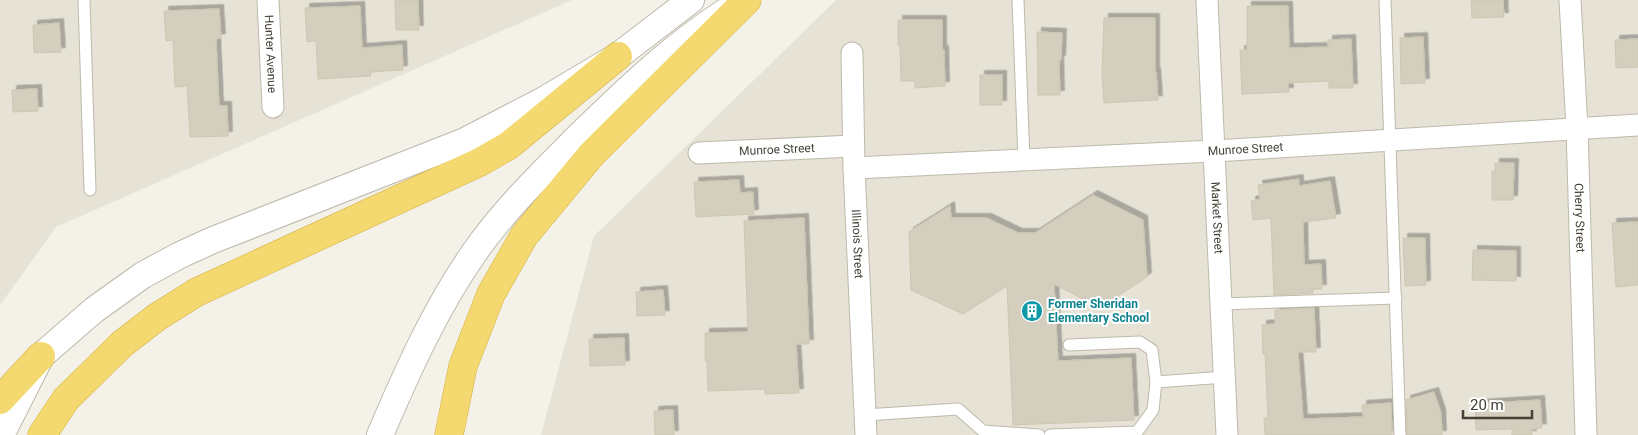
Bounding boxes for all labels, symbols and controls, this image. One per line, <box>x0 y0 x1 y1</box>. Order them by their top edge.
street label: Hunter Avenue <box>262 14 279 93</box>
street label: Munroe Street <box>1207 140 1284 158</box>
street label: Munroe Street <box>739 141 815 158</box>
street label: Market Street <box>1208 181 1226 254</box>
street label: Cherry Street <box>1572 183 1588 253</box>
street label: Illinois Street <box>849 209 866 279</box>
place label: Former Sheridan Elementary School <box>1048 297 1149 325</box>
building icon: Former Sheridan Elementary School <box>1020 299 1044 323</box>
scale bar <box>1463 388 1532 420</box>
text: 20 m <box>1470 396 1504 414</box>

